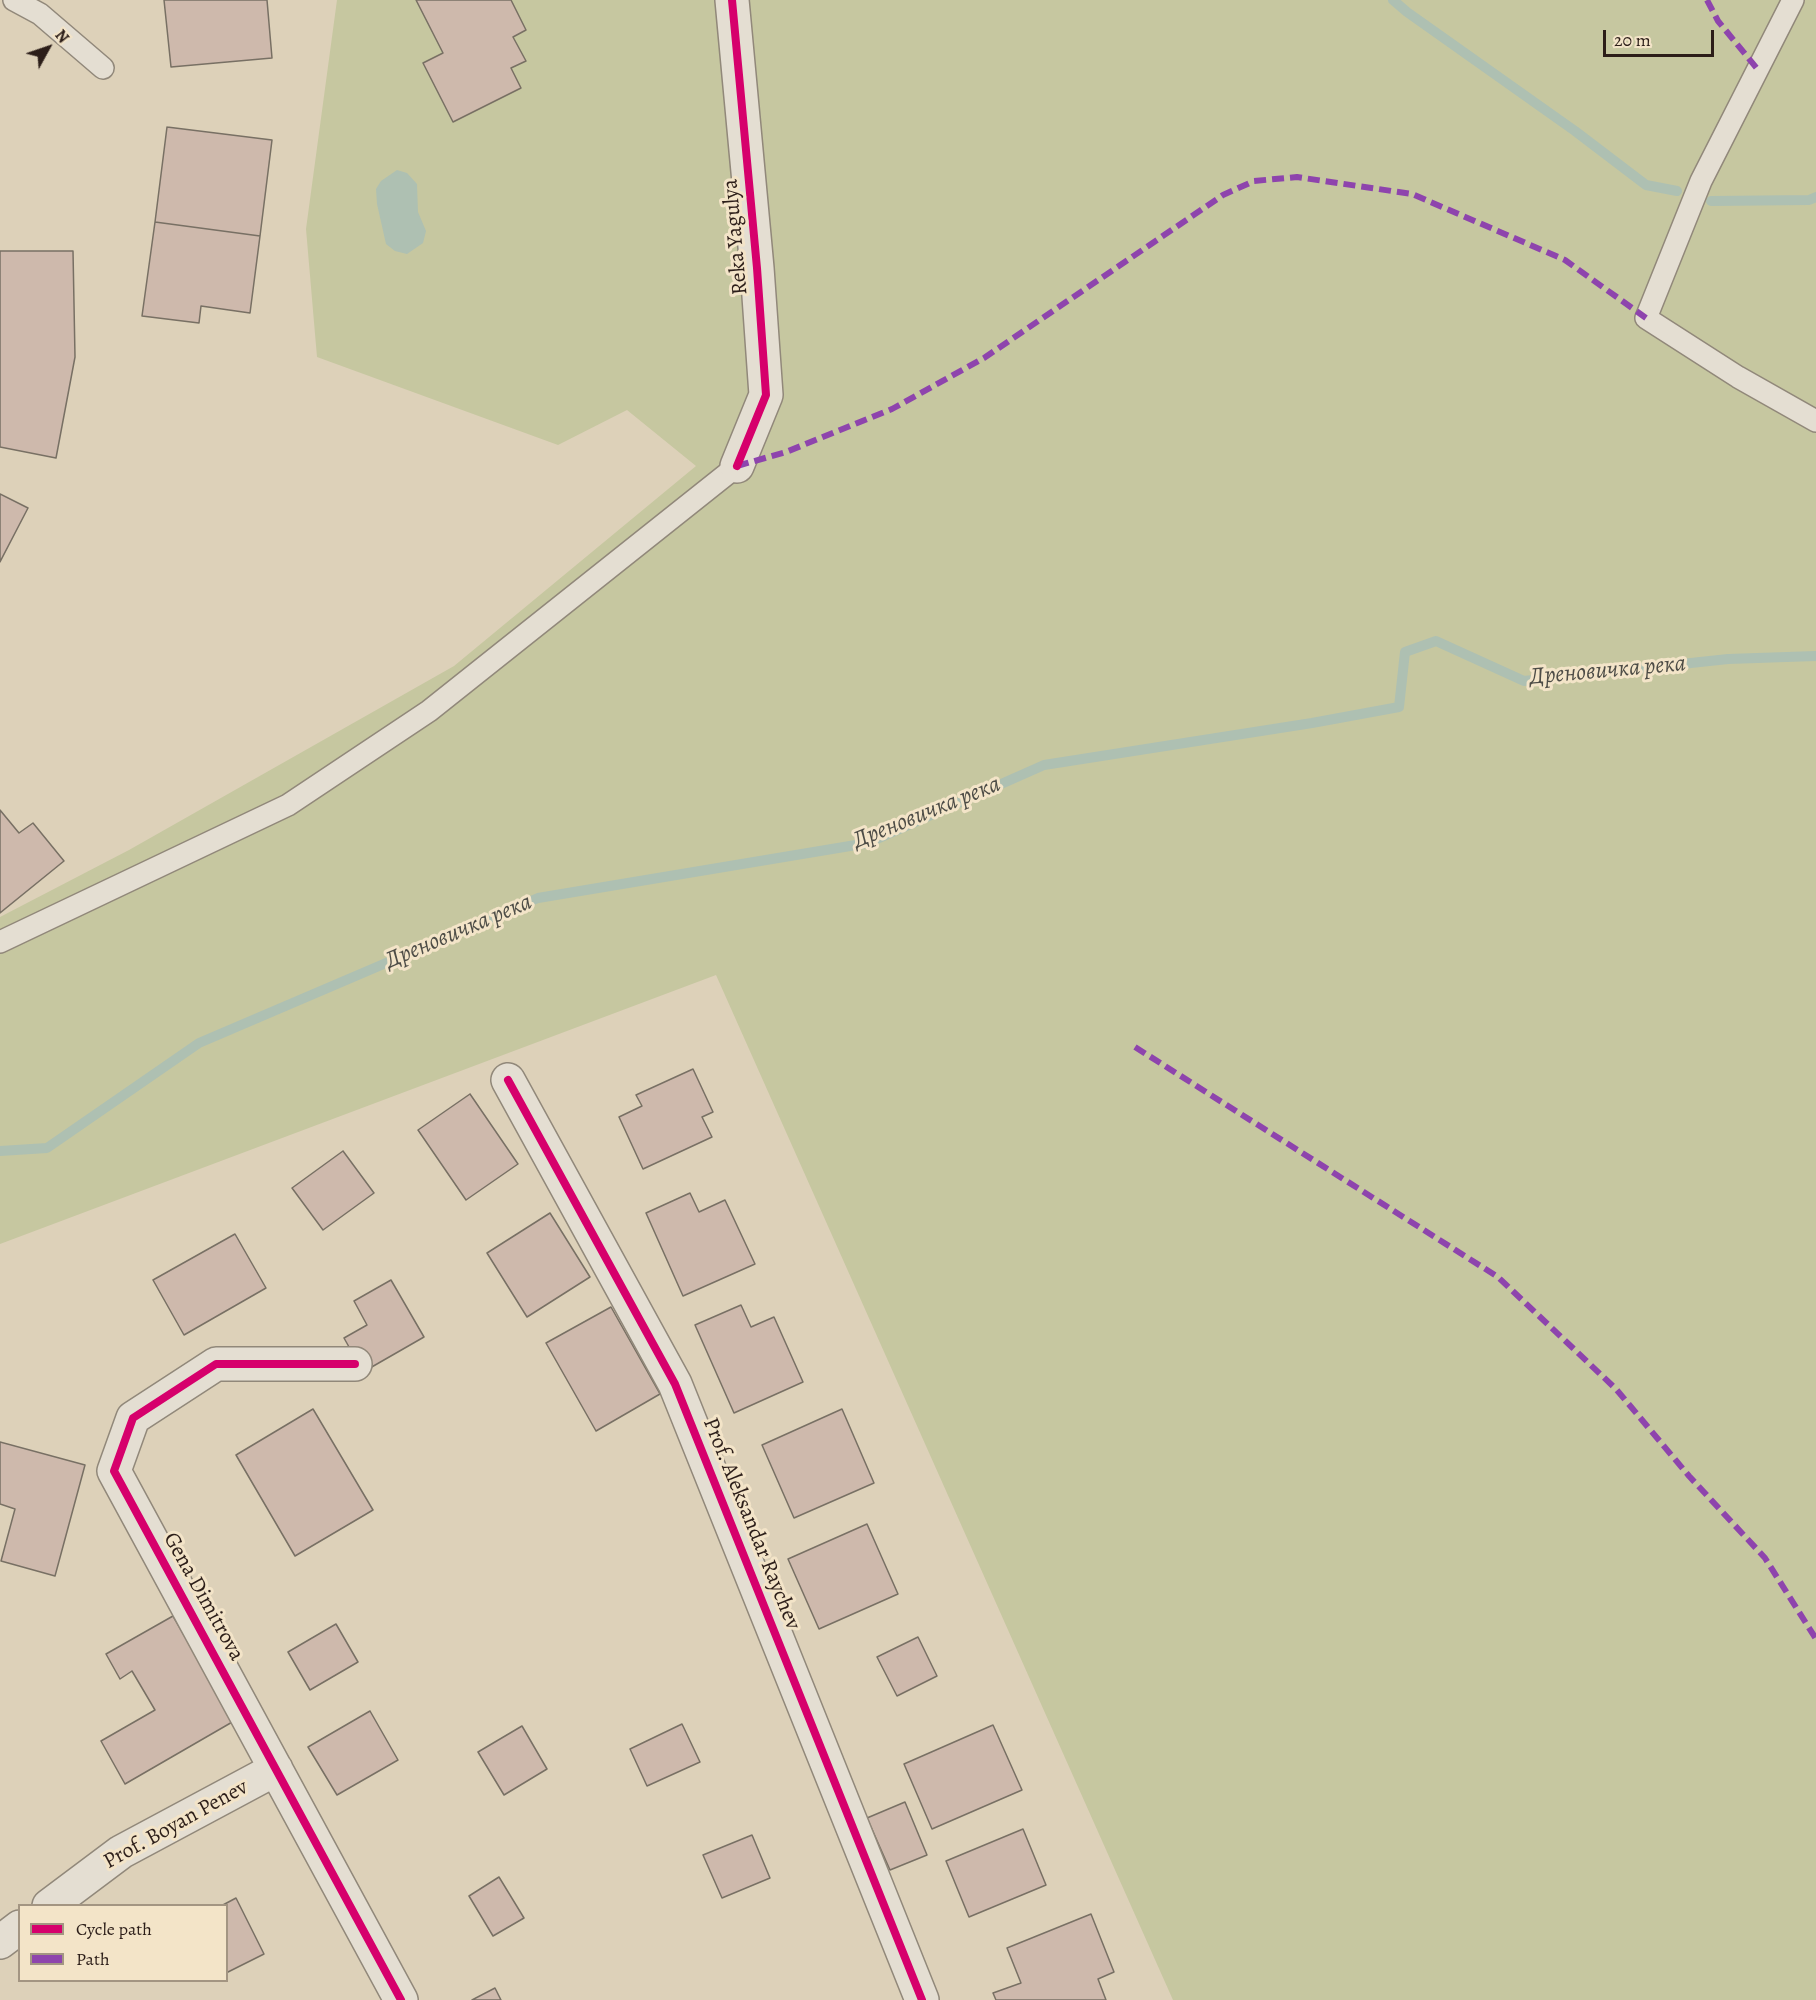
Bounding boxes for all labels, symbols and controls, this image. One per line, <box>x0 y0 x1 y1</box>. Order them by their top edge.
north arrow <box>18 18 78 78</box>
scale bar <box>1606 18 1717 56</box>
text: N <box>50 25 74 48</box>
text: 20 m <box>1614 28 1651 52</box>
street label: Reka Yagulya <box>718 178 754 296</box>
water label: Дреновичка река <box>1529 650 1687 692</box>
water label: Дреновичка река <box>849 770 1005 856</box>
water label: Дреновичка река <box>381 888 537 976</box>
street label: Prof. Aleksandar Raychev <box>696 1414 806 1634</box>
street label: Gena Dimitrova <box>157 1528 249 1666</box>
street label: Prof. Boyan Penev <box>99 1774 253 1876</box>
legend <box>18 1904 228 1982</box>
text: Cycle path <box>76 1917 152 1941</box>
text: Path <box>76 1947 110 1971</box>

